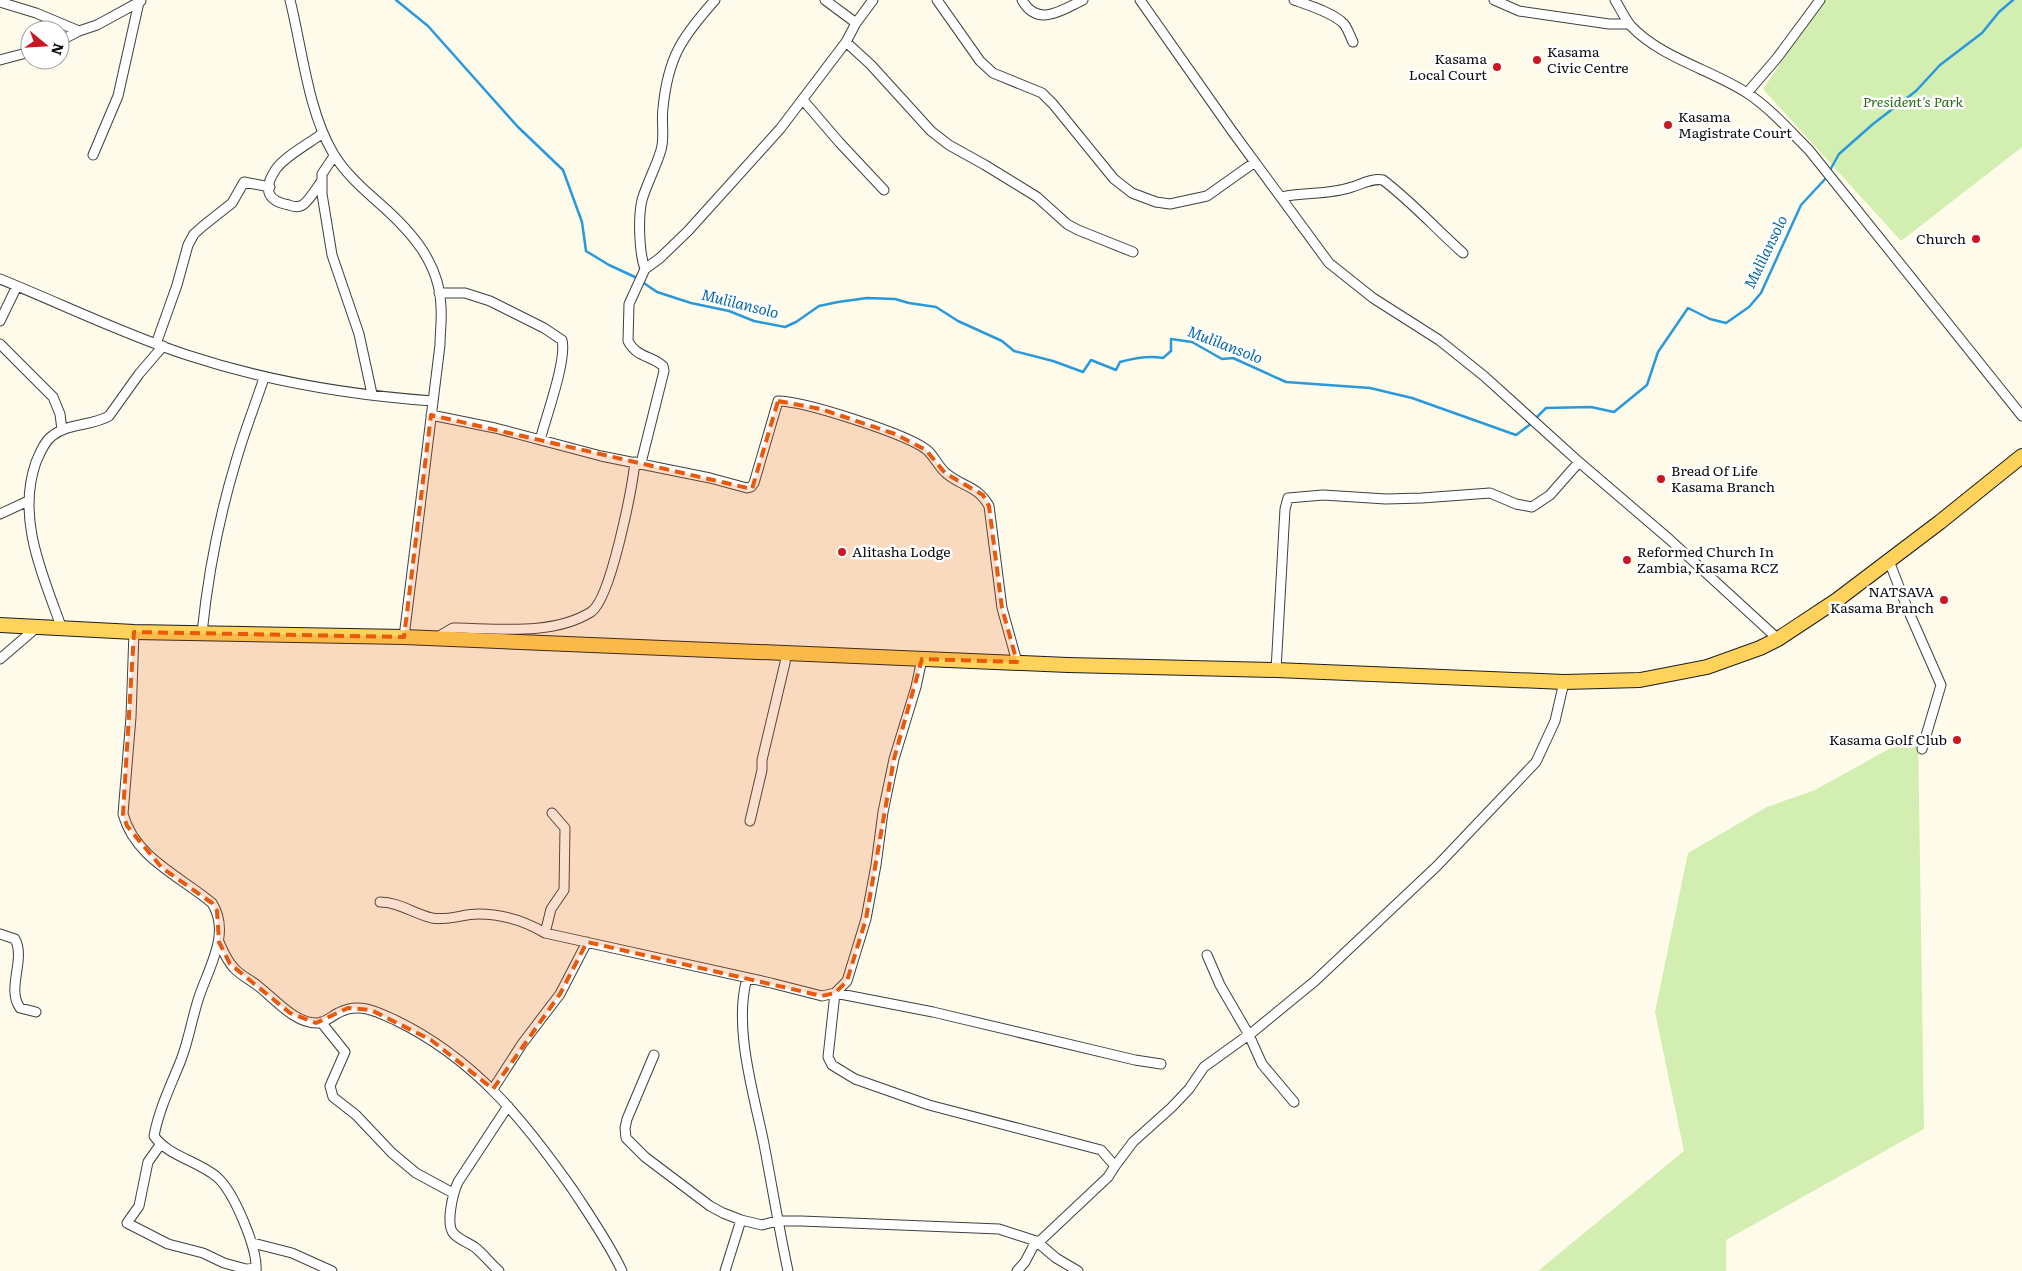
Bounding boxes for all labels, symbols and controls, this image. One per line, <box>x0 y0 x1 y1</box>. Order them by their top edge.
north arrow <box>20 20 70 70</box>
text: N <box>47 41 70 58</box>
place label: Kasama Civic Centre <box>1547 41 1629 77</box>
place label: Kasama Local Court <box>1409 48 1487 84</box>
marker: Kasama Civic Centre <box>1531 54 1543 66</box>
marker: Kasama Local Court <box>1491 61 1503 73</box>
park label: President's Park <box>1863 91 1963 111</box>
place label: Kasama Magistrate Court <box>1678 106 1792 142</box>
marker: Kasama Magistrate Court <box>1662 119 1674 131</box>
water label: Mulilansolo <box>1737 211 1792 292</box>
place label: Church <box>1916 228 1966 248</box>
marker: Church <box>1970 233 1982 245</box>
water label: Mulilansolo <box>699 282 782 323</box>
water label: Mulilansolo <box>1185 319 1267 369</box>
place label: Bread Of Life Kasama Branch <box>1671 460 1775 496</box>
marker: Bread Of Life Kasama Branch <box>1655 473 1667 485</box>
place label: Alitasha Lodge <box>852 541 951 561</box>
place label: Reformed Church In Zambia, Kasama RCZ <box>1637 541 1779 577</box>
marker: Alitasha Lodge <box>836 546 848 558</box>
marker: Reformed Church In Zambia, Kasama RCZ <box>1621 554 1633 566</box>
place label: NATSAVA Kasama Branch <box>1830 581 1935 617</box>
marker: NATSAVA Kasama Branch <box>1938 594 1950 606</box>
place label: Kasama Golf Club <box>1829 729 1947 749</box>
marker: Kasama Golf Club <box>1951 734 1963 746</box>

